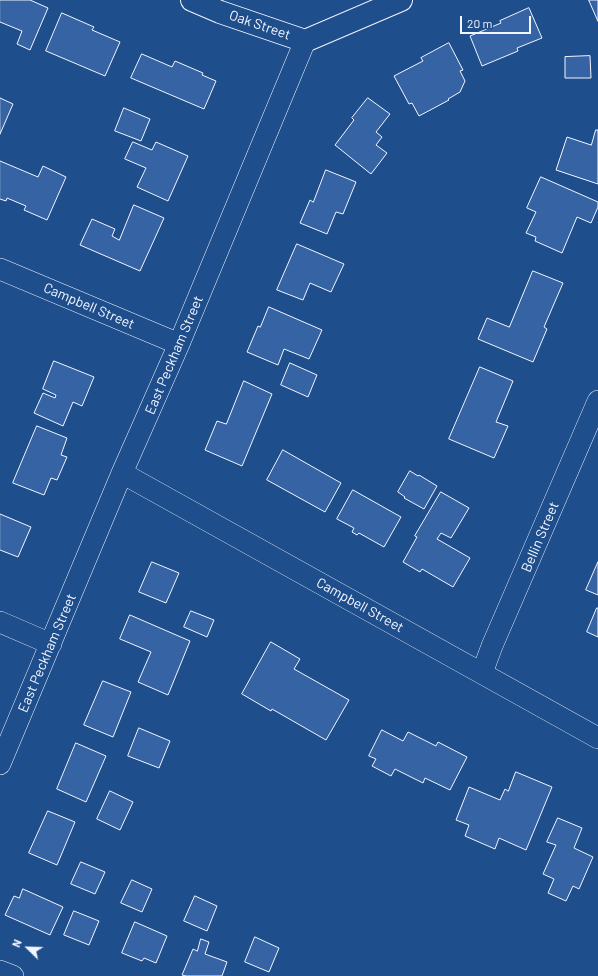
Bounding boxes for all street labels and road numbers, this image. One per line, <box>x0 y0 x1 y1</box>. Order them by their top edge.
street label: Oak Street <box>227 7 293 43</box>
street label: Campbell Street <box>41 279 137 333</box>
street label: East Peckham Street <box>141 293 207 417</box>
street label: Bellin Street <box>518 499 562 575</box>
street label: Campbell Street <box>313 574 407 636</box>
street label: East Peckham Street <box>14 591 80 715</box>

